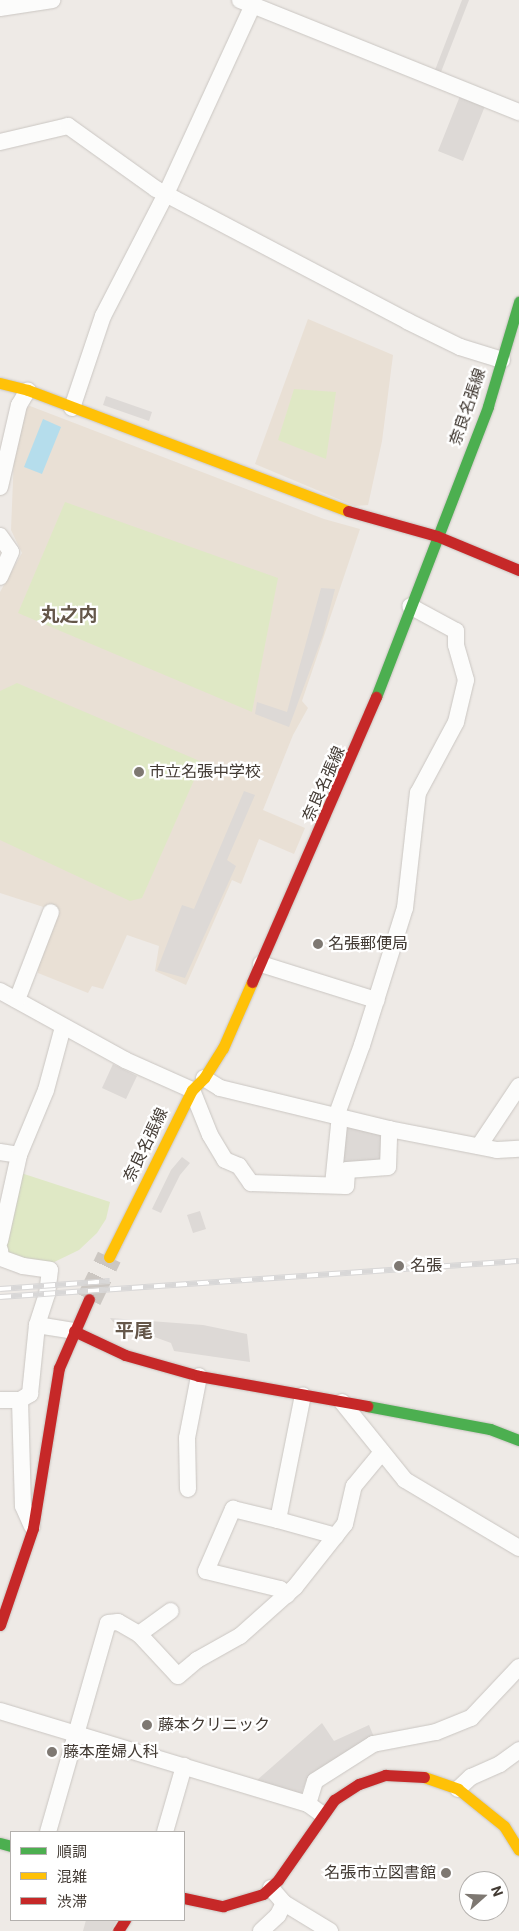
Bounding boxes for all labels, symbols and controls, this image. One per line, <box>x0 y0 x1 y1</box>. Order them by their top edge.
street label: 奈良名張線 <box>446 366 490 448</box>
district label: 丸之内 <box>41 604 97 626</box>
street label: 奈良名張線 <box>299 744 349 824</box>
place label: 市立名張中学校 <box>149 762 261 782</box>
marker: 市立名張中学校 <box>133 766 145 778</box>
place label: 名張郵便局 <box>328 934 408 954</box>
marker: 名張郵便局 <box>312 938 324 950</box>
street label: 奈良名張線 <box>120 1105 172 1185</box>
place label: 名張 <box>410 1256 442 1276</box>
marker: 名張 <box>392 1259 406 1273</box>
district label: 平尾 <box>115 1320 153 1342</box>
place label: 藤本クリニック <box>158 1715 270 1735</box>
marker: 藤本クリニック <box>140 1718 154 1732</box>
place label: 藤本産婦人科 <box>63 1742 159 1762</box>
marker: 藤本産婦人科 <box>45 1745 59 1759</box>
legend <box>10 1831 185 1921</box>
text: 順調 <box>57 1843 87 1861</box>
place label: 名張市立図書館 <box>324 1863 436 1883</box>
marker: 名張市立図書館 <box>440 1867 452 1879</box>
text: 混雑 <box>57 1868 87 1886</box>
north arrow <box>459 1871 509 1921</box>
text: N <box>488 1884 506 1899</box>
text: 渋滞 <box>57 1893 87 1911</box>

